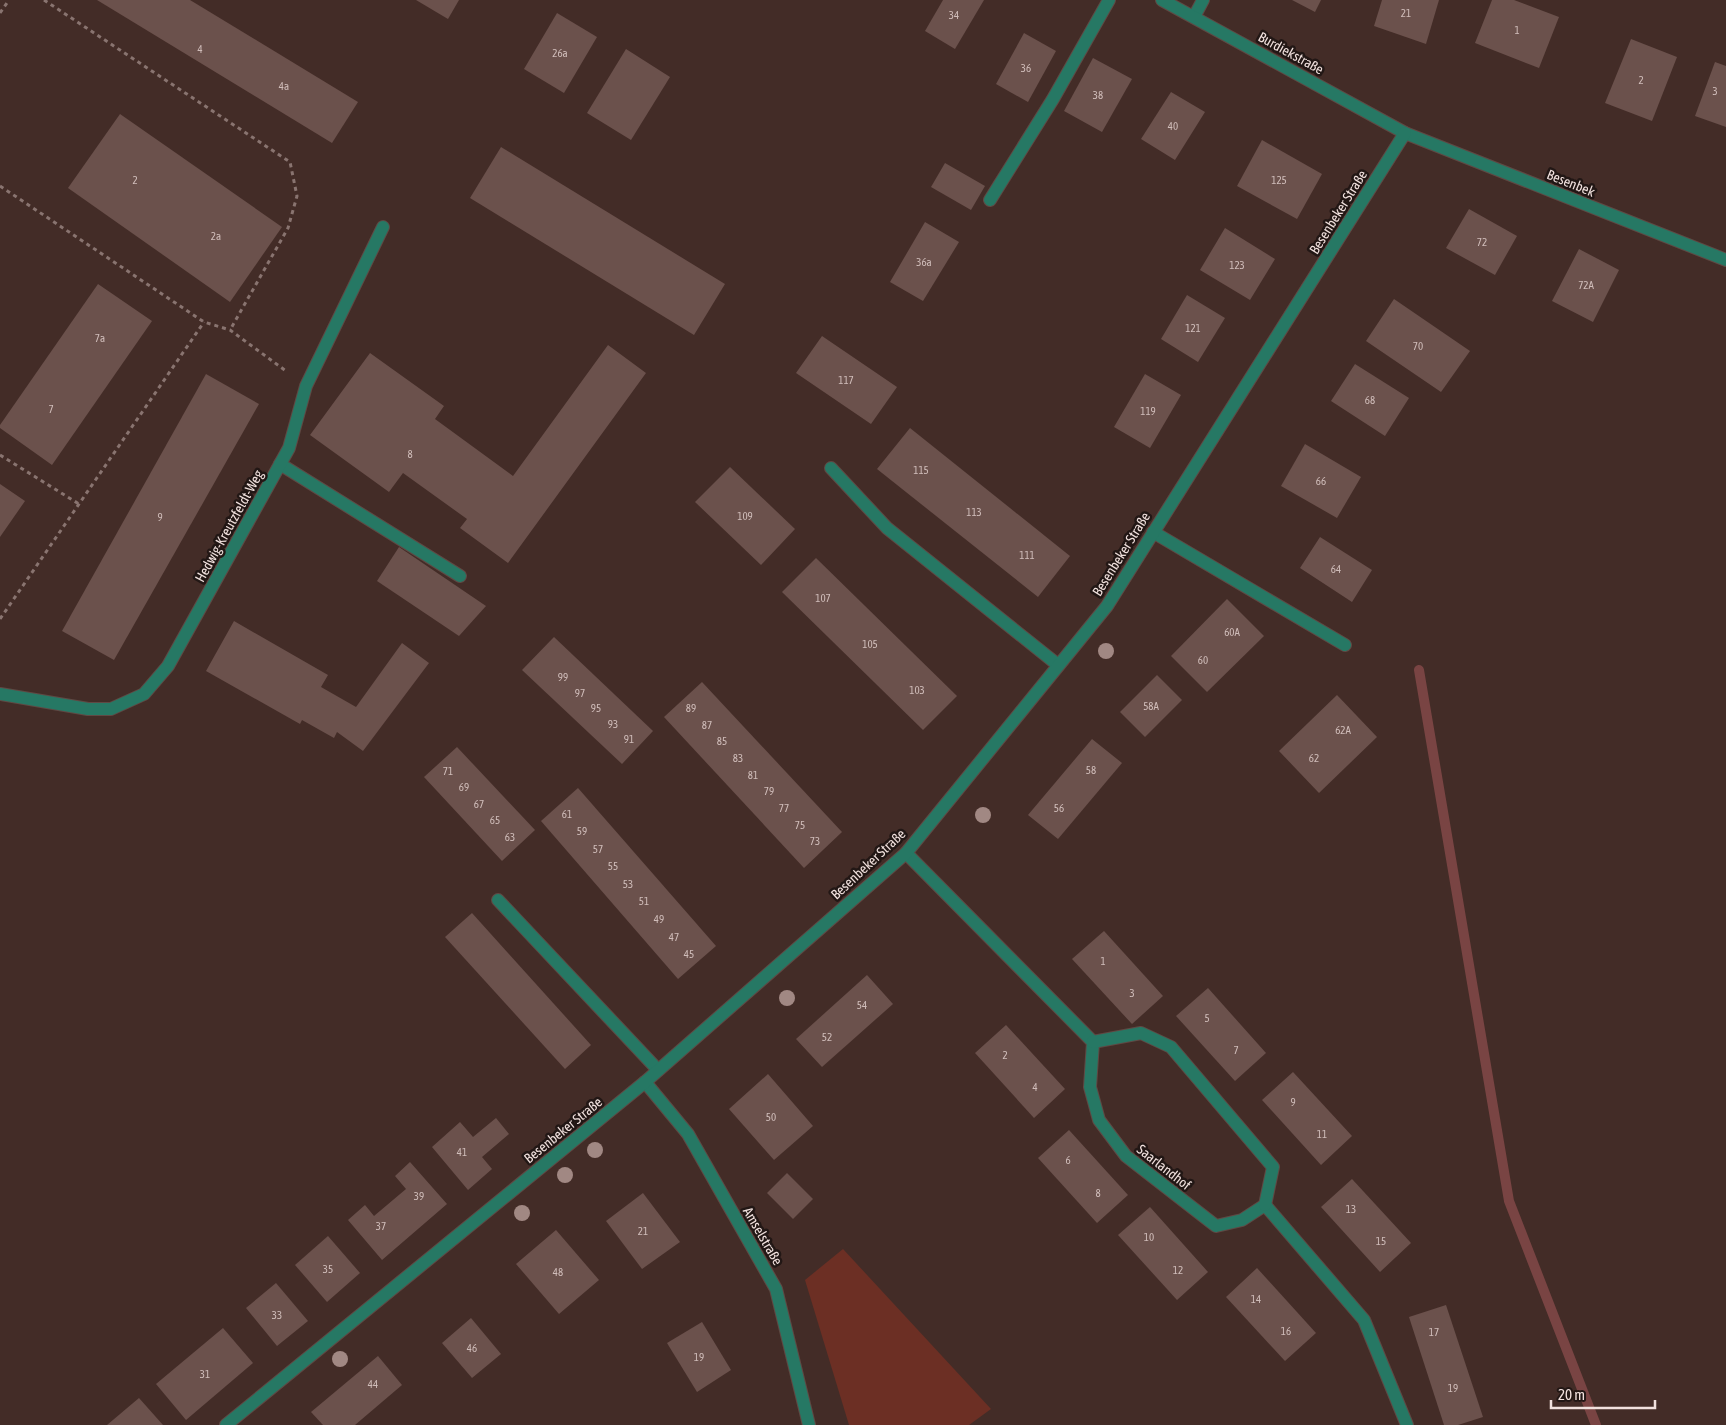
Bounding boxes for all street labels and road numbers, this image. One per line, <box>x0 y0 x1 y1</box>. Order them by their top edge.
street label: Burdiekstraße <box>1256 29 1326 77</box>
street label: Besenbek <box>1545 166 1597 200</box>
street label: Besenbeker Straße <box>1306 167 1370 257</box>
street label: Hedwig-Kreutzfeldt-Weg <box>192 467 266 585</box>
street label: Besenbeker Straße <box>1089 509 1153 599</box>
street label: Besenbeker Straße <box>828 826 908 902</box>
street label: Besenbeker Straße <box>521 1094 605 1166</box>
street label: Saarlandhof <box>1134 1141 1194 1193</box>
street label: Amselstraße <box>740 1204 786 1268</box>

